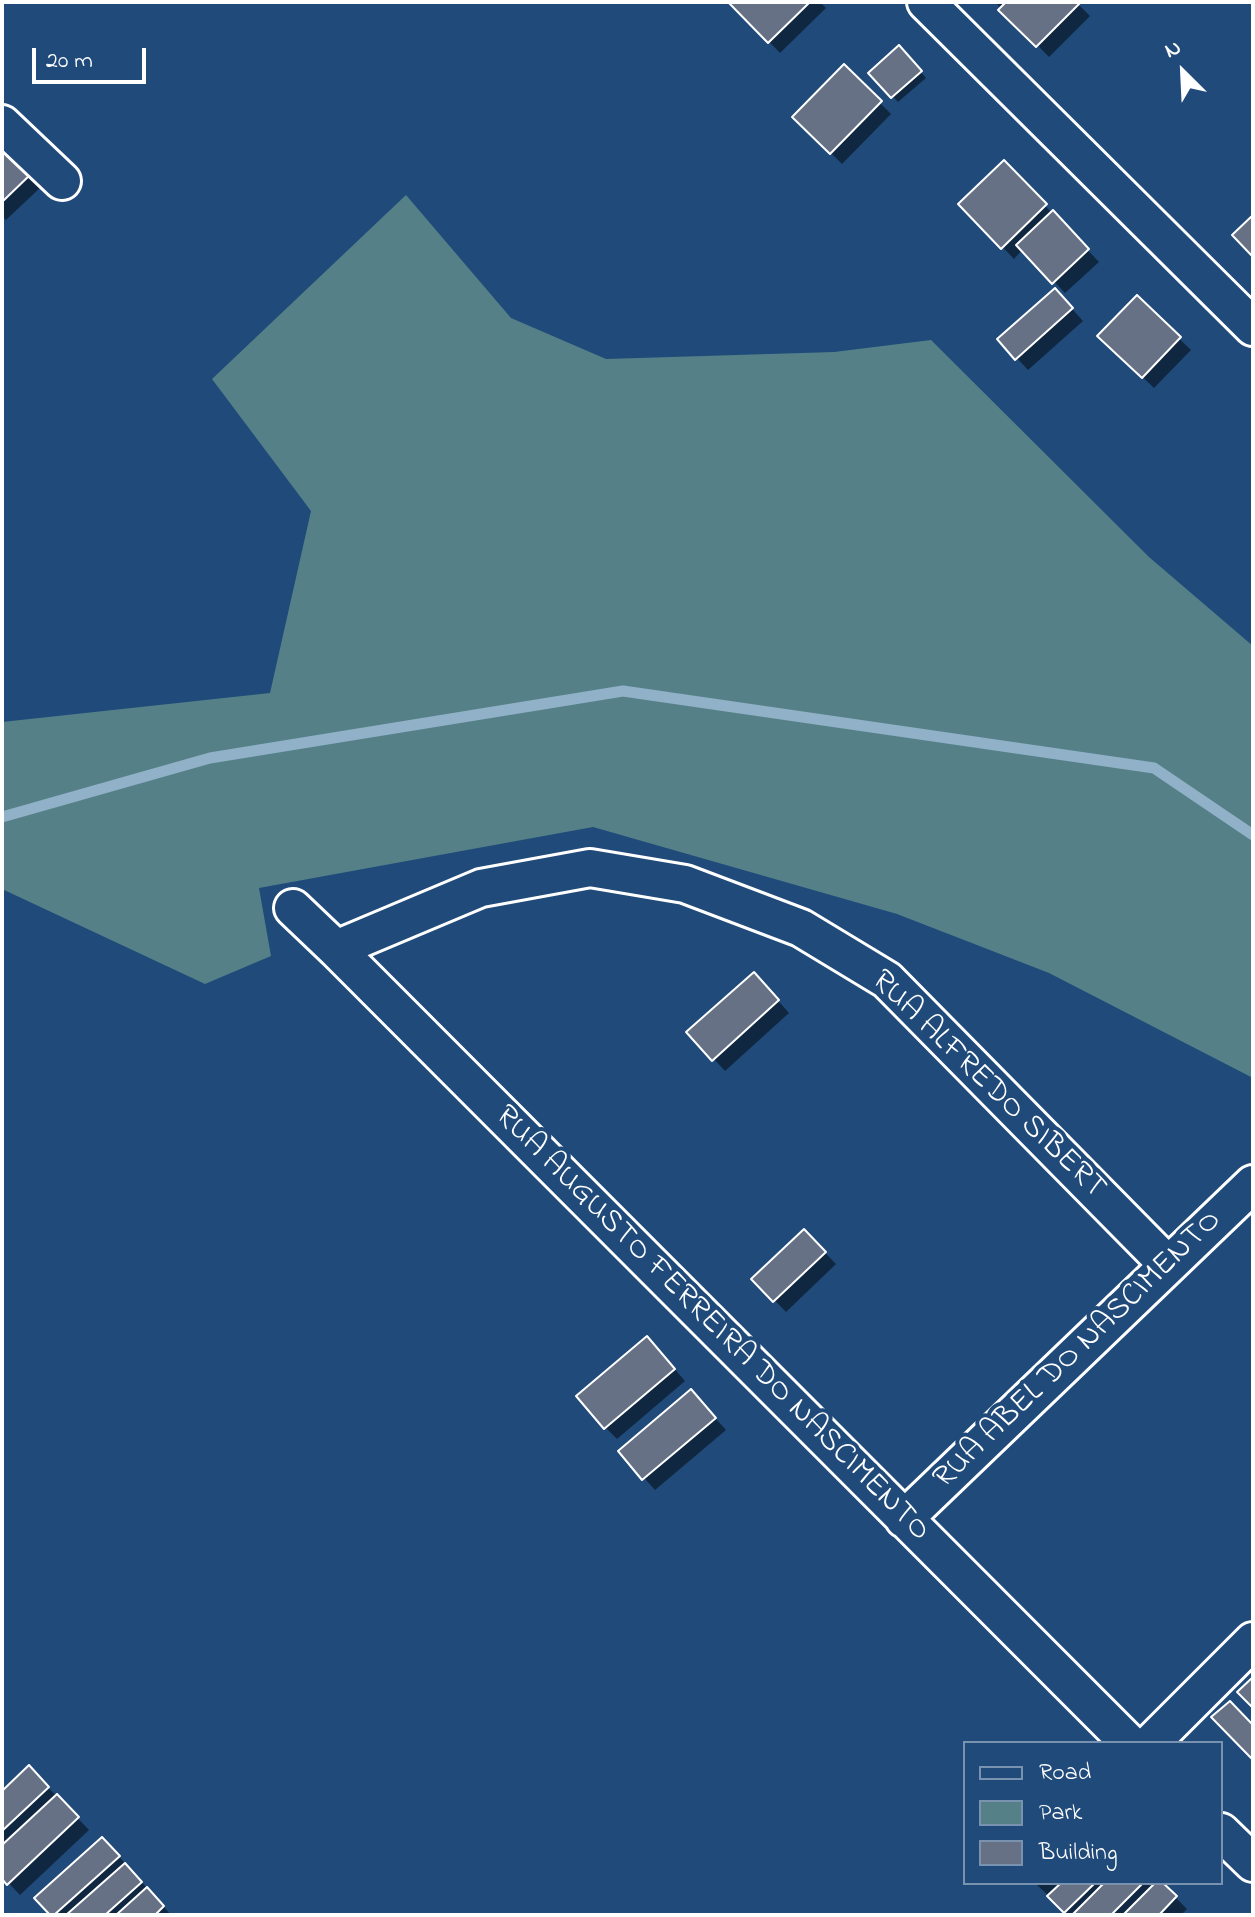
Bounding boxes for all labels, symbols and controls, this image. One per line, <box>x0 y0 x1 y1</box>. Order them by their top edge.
scale bar <box>36 32 150 82</box>
north arrow <box>1143 32 1223 112</box>
text: N <box>1160 32 1187 68</box>
text: 20 m <box>46 44 93 79</box>
street label: RUA ALFREDO SIBERT <box>861 964 1113 1208</box>
street label: RUA AUGUSTO FERREIRA DO NASCIMENTO <box>485 1099 937 1551</box>
street label: RUA ABEL DO NASCIMENTO <box>927 1203 1231 1499</box>
legend <box>963 1741 1223 1885</box>
text: Road <box>1039 1756 1091 1791</box>
text: Park <box>1039 1796 1082 1831</box>
text: Building <box>1039 1836 1118 1871</box>

